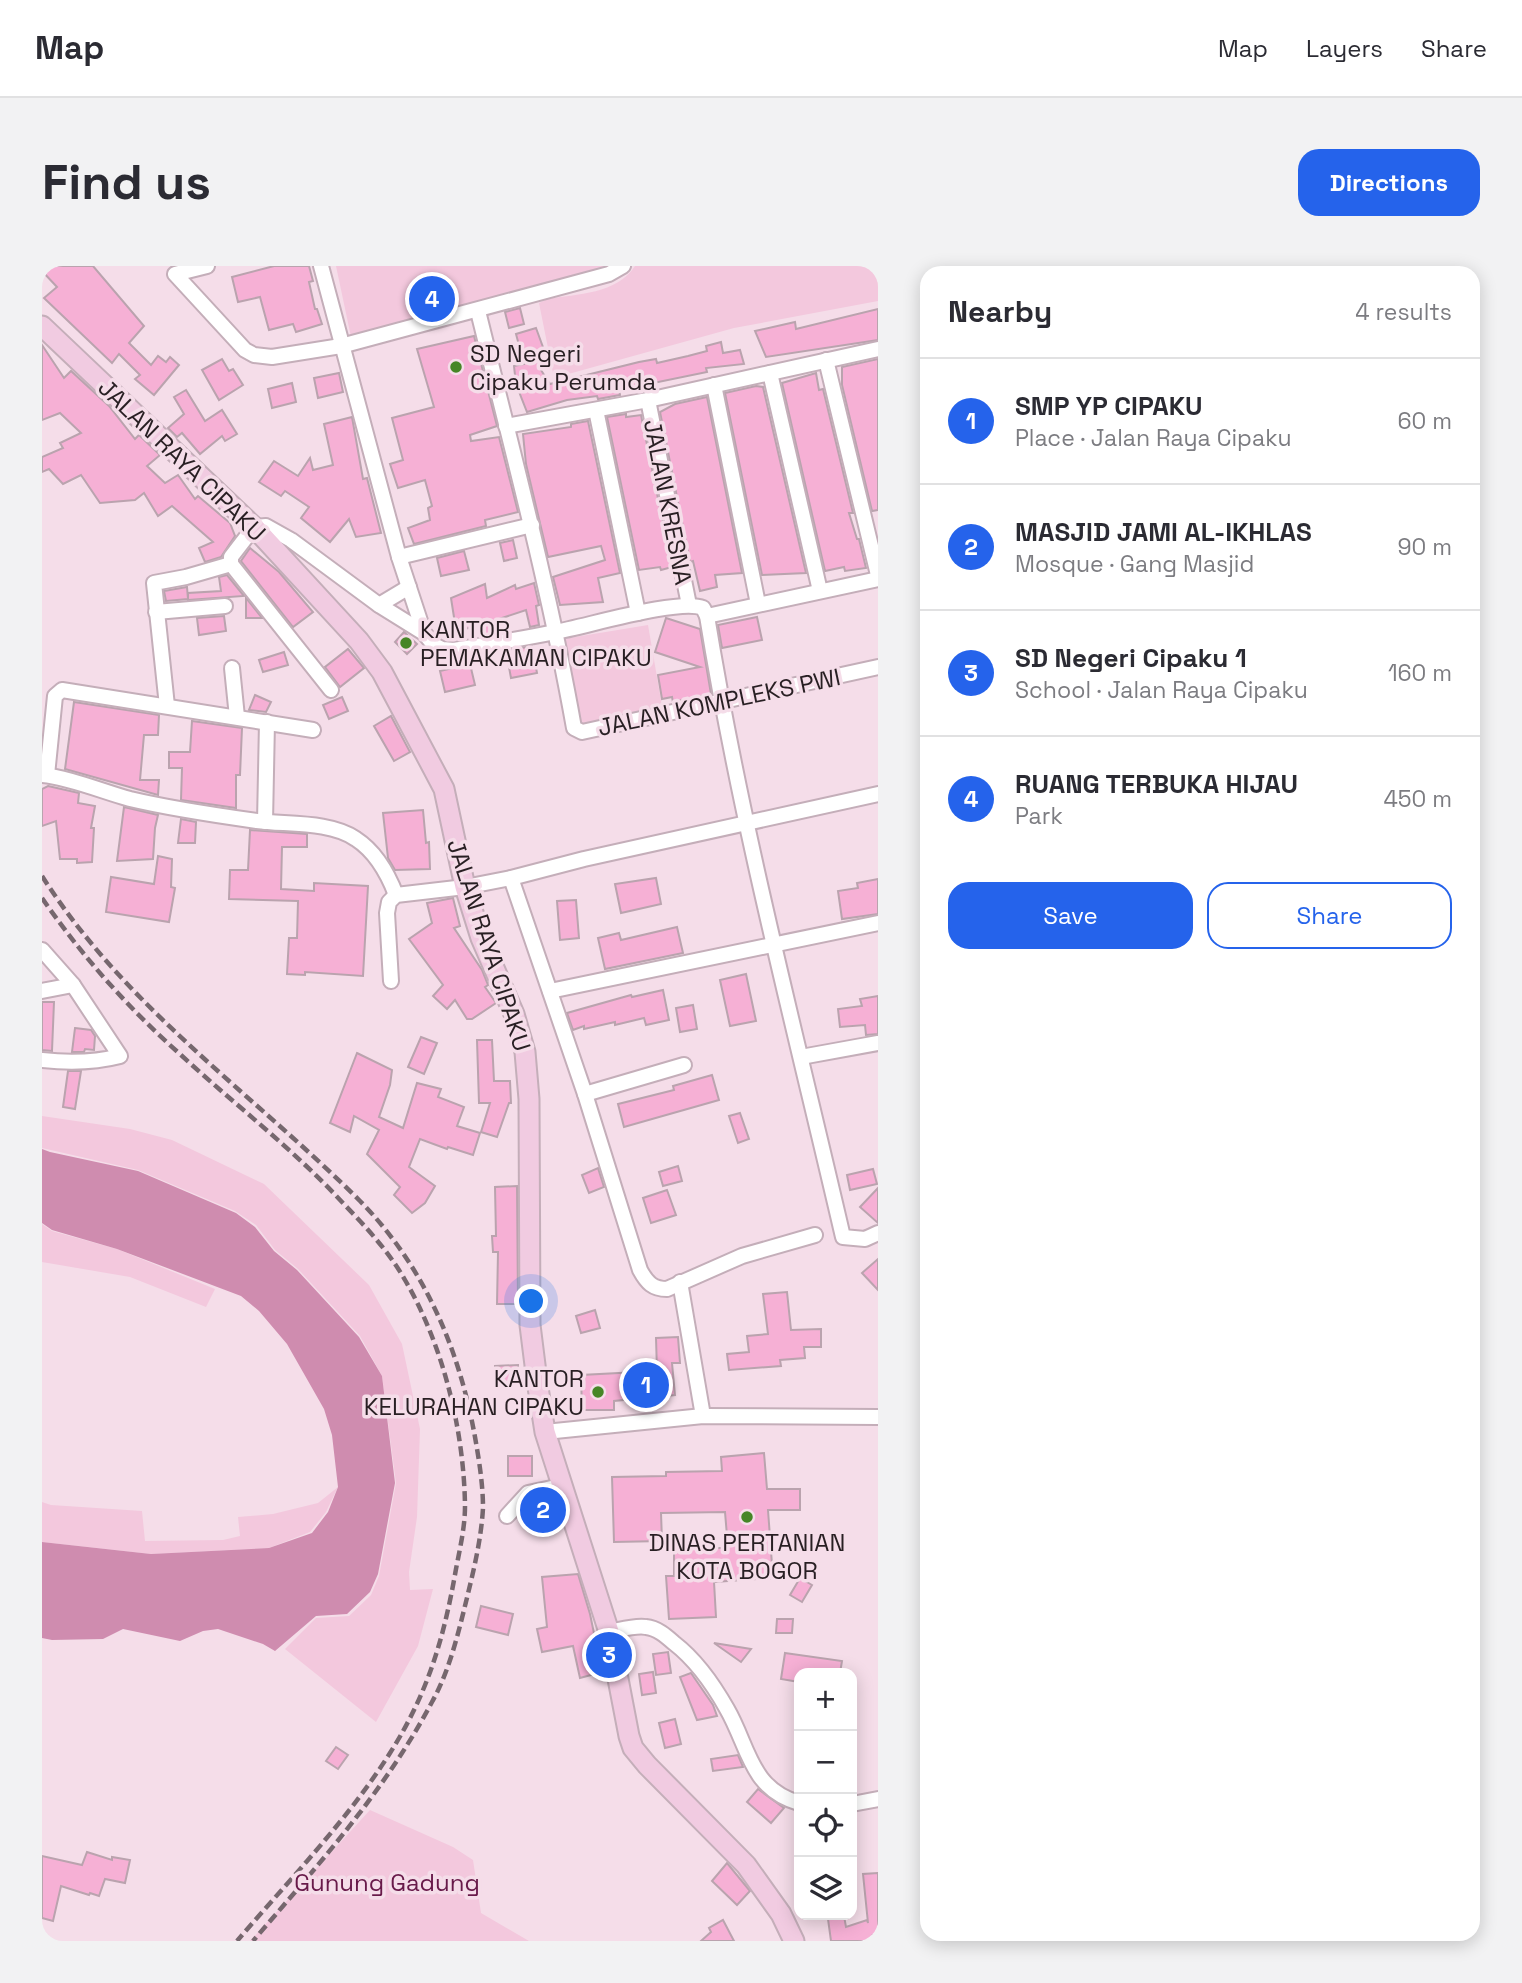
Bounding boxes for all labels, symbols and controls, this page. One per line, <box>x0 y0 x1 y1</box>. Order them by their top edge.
text: Map <box>35 27 104 69</box>
text: Map <box>1218 33 1268 64</box>
text: Layers <box>1306 33 1383 64</box>
text: Share <box>1421 33 1487 64</box>
button: Directions <box>1298 149 1480 216</box>
text: Find us <box>42 151 211 213</box>
pin: 4 <box>409 273 455 325</box>
text: Nearby <box>948 292 1052 331</box>
text: 4 results <box>1355 297 1452 327</box>
place label: SD Negeri Cipaku Perumda <box>470 338 656 397</box>
marker: SD Negeri Cipaku Perumda <box>448 359 464 375</box>
street label: JALAN RAYA CIPAKU <box>92 372 272 548</box>
text: SMP YP CIPAKU <box>1015 389 1202 423</box>
text: 1 <box>966 406 976 436</box>
text: 60 m <box>1397 406 1452 436</box>
street label: JALAN KRESNA <box>637 417 699 587</box>
text: Place · Jalan Raya Cipaku <box>1015 423 1292 453</box>
text: MASJID JAMI AL-IKHLAS <box>1015 515 1312 549</box>
text: 2 <box>964 532 978 562</box>
text: 90 m <box>1397 532 1452 562</box>
text: Mosque · Gang Masjid <box>1015 549 1254 579</box>
place label: KANTOR PEMAKAMAN CIPAKU <box>420 614 652 673</box>
marker: KANTOR PEMAKAMAN CIPAKU <box>398 635 414 651</box>
text: SD Negeri Cipaku 1 <box>1015 641 1247 675</box>
text: 3 <box>964 658 978 688</box>
text: 160 m <box>1388 658 1452 688</box>
street label: JALAN KOMPLEKS PWI <box>595 661 843 743</box>
text: School · Jalan Raya Cipaku <box>1015 675 1308 705</box>
text: RUANG TERBUKA HIJAU <box>1015 767 1298 801</box>
text: 4 <box>964 784 978 814</box>
text: 450 m <box>1383 784 1452 814</box>
text: Park <box>1015 801 1063 831</box>
street label: JALAN RAYA CIPAKU <box>440 835 538 1055</box>
button: Save <box>948 882 1193 949</box>
button: Share <box>1207 882 1452 949</box>
your location <box>514 1284 548 1318</box>
pin: 1 <box>623 1359 669 1411</box>
place label: KANTOR KELURAHAN CIPAKU <box>364 1363 584 1422</box>
marker: KANTOR KELURAHAN CIPAKU <box>590 1384 606 1400</box>
pin: 2 <box>520 1484 566 1536</box>
marker: DINAS PERTANIAN KOTA BOGOR <box>739 1509 755 1525</box>
place label: DINAS PERTANIAN KOTA BOGOR <box>649 1527 845 1586</box>
pin: 3 <box>586 1629 632 1681</box>
map controls <box>794 1668 857 1920</box>
button: + <box>794 1668 857 1731</box>
button: − <box>794 1731 857 1794</box>
button: locate <box>794 1794 857 1857</box>
button: layers <box>794 1857 857 1920</box>
park label: Gunung Gadung <box>294 1867 480 1898</box>

